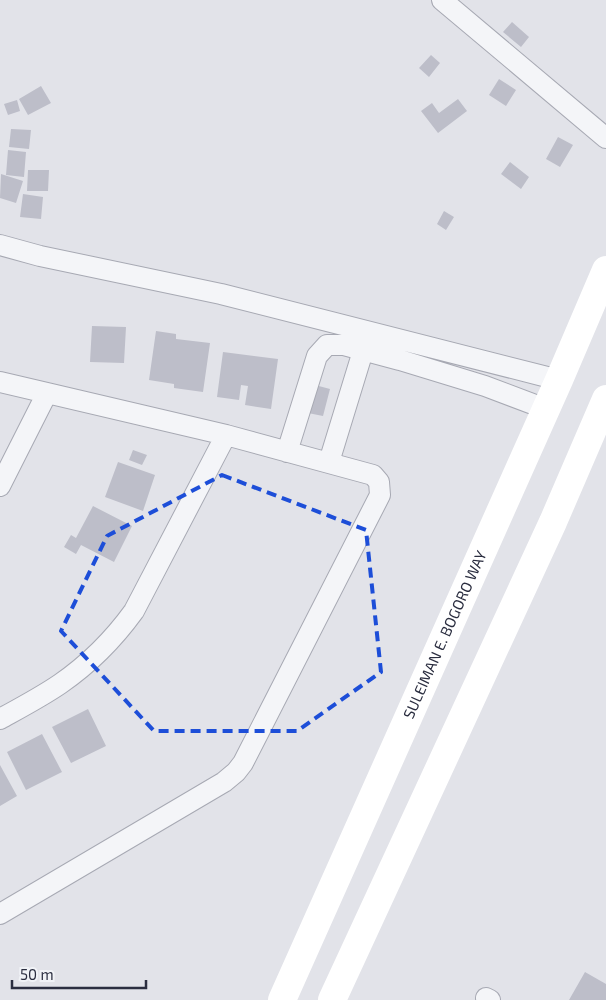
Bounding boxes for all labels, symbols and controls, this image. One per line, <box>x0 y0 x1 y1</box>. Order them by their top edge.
street label: SULEIMAN E. BOGORO WAY <box>399 547 490 721</box>
scale bar <box>12 958 146 990</box>
text: 50 m <box>20 965 54 983</box>

